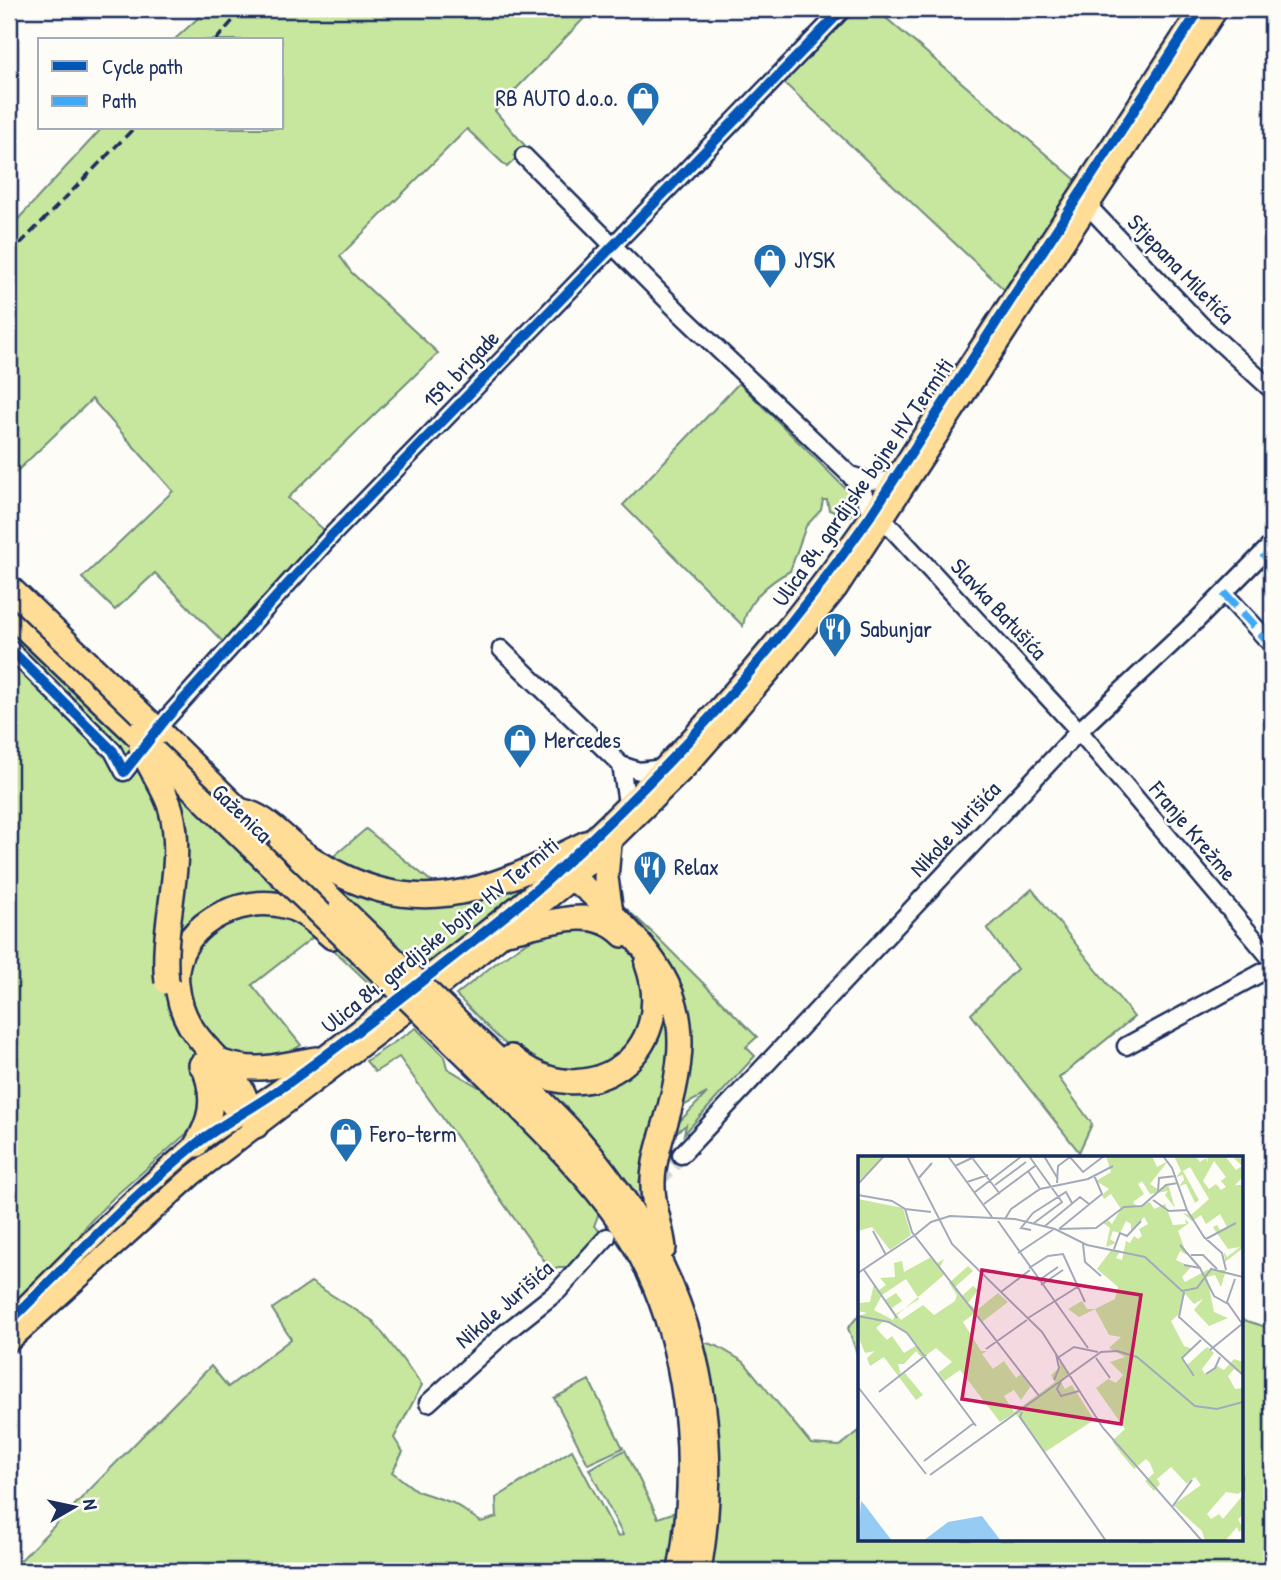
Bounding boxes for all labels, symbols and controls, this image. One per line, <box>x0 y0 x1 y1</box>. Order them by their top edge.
legend <box>38 38 284 130</box>
text: Cycle path <box>102 52 183 81</box>
shop icon: RB AUTO d.o.o. <box>624 79 662 128</box>
place label: RB AUTO d.o.o. <box>496 82 618 113</box>
text: Path <box>102 86 137 115</box>
street label: Stjepana Miletića <box>1121 207 1242 330</box>
shop icon: JYSK <box>751 241 789 290</box>
place label: JYSK <box>794 244 835 275</box>
street label: 159. brigade <box>416 323 506 415</box>
street label: Ulica 84. gardijske bojne HV Termiti <box>765 351 960 612</box>
street label: Slavka Batušića <box>944 551 1055 666</box>
restaurant icon: Sabunjar <box>816 610 854 659</box>
place label: Sabunjar <box>860 613 932 644</box>
shop icon: Mercedes <box>501 721 539 770</box>
place label: Mercedes <box>544 724 621 755</box>
street label: Franje Krežme <box>1142 773 1244 887</box>
street label: Nikole Jurišića <box>902 774 1007 883</box>
street label: Gaženica <box>205 776 279 849</box>
street label: Ulica 84. gardijske bojne HV Termiti <box>315 829 565 1040</box>
restaurant icon: Relax <box>631 848 669 897</box>
place label: Relax <box>674 851 719 882</box>
shop icon: Fero-term <box>327 1115 365 1164</box>
place label: Fero-term <box>369 1118 457 1149</box>
inset map <box>858 1156 1242 1542</box>
street label: Nikole Jurišića <box>448 1252 559 1355</box>
north arrow <box>38 1472 108 1542</box>
text: N <box>77 1497 104 1511</box>

